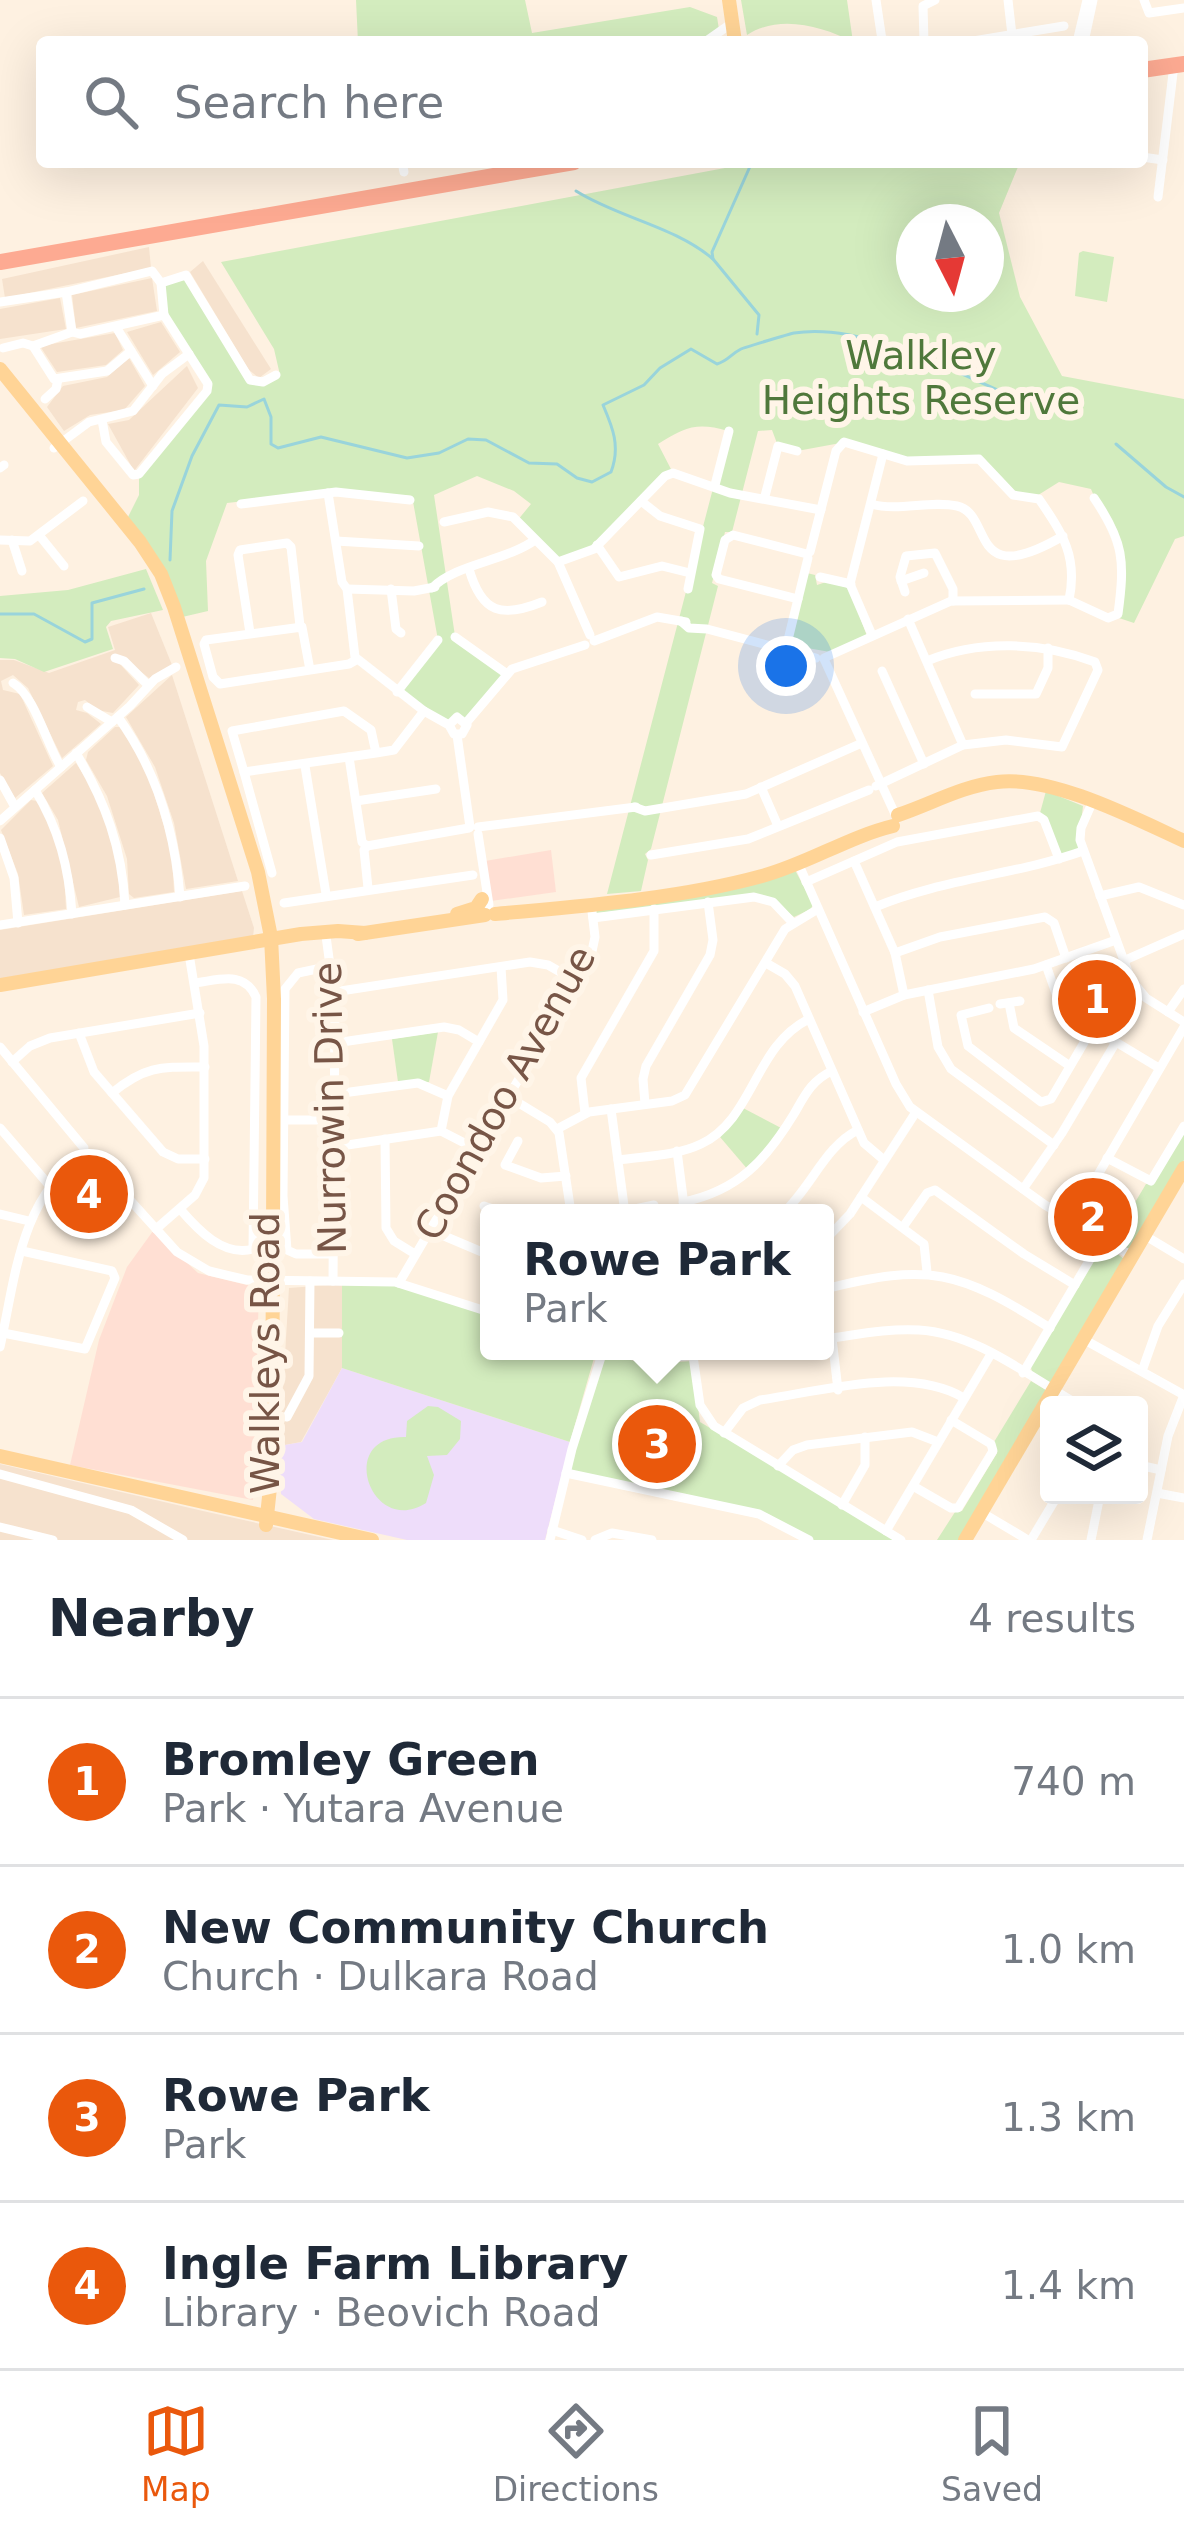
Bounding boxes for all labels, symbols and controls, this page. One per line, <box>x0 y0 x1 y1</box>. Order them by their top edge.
search box <box>36 36 1148 168</box>
icon: search <box>78 69 144 135</box>
text: Search here <box>174 76 444 129</box>
north arrow <box>896 204 1004 312</box>
park label: Walkley Heights Reserve <box>762 333 1080 423</box>
your location <box>756 636 816 696</box>
street label: Coondoo Avenue <box>405 938 605 1248</box>
pin: 1 <box>1058 954 1136 1044</box>
street label: Nurrowin Drive <box>305 962 355 1254</box>
pin: 4 <box>50 1149 128 1239</box>
pin: 2 <box>1054 1172 1132 1262</box>
popup <box>480 1204 834 1360</box>
street label: Walkleys Road <box>243 1212 288 1494</box>
text: Rowe Park <box>523 1233 791 1286</box>
text: Park <box>523 1286 608 1331</box>
map controls <box>1040 1396 1148 1504</box>
button: layers <box>1040 1396 1148 1504</box>
pin: 3 <box>618 1399 696 1489</box>
text: Nearby <box>48 1589 255 1648</box>
text: 4 results <box>968 1596 1136 1641</box>
text: Bromley Green <box>162 1733 539 1786</box>
text: 1 <box>73 1759 101 1804</box>
text: 740 m <box>1011 1759 1136 1804</box>
text: Park · Yutara Avenue <box>162 1786 564 1831</box>
text: New Community Church <box>162 1901 769 1954</box>
text: 2 <box>73 1927 101 1972</box>
text: 1.0 km <box>1001 1927 1136 1972</box>
text: Church · Dulkara Road <box>162 1954 599 1999</box>
text: Rowe Park <box>162 2069 430 2122</box>
text: 3 <box>73 2095 101 2140</box>
text: 1.3 km <box>1001 2095 1136 2140</box>
text: Park <box>162 2122 246 2167</box>
text: Ingle Farm Library <box>162 2237 628 2290</box>
text: 4 <box>73 2263 101 2308</box>
text: 1.4 km <box>1001 2263 1136 2308</box>
text: Library · Beovich Road <box>162 2290 601 2335</box>
tab: Map <box>141 2398 211 2509</box>
tab: Directions <box>493 2398 659 2509</box>
tab: Saved <box>941 2398 1043 2509</box>

